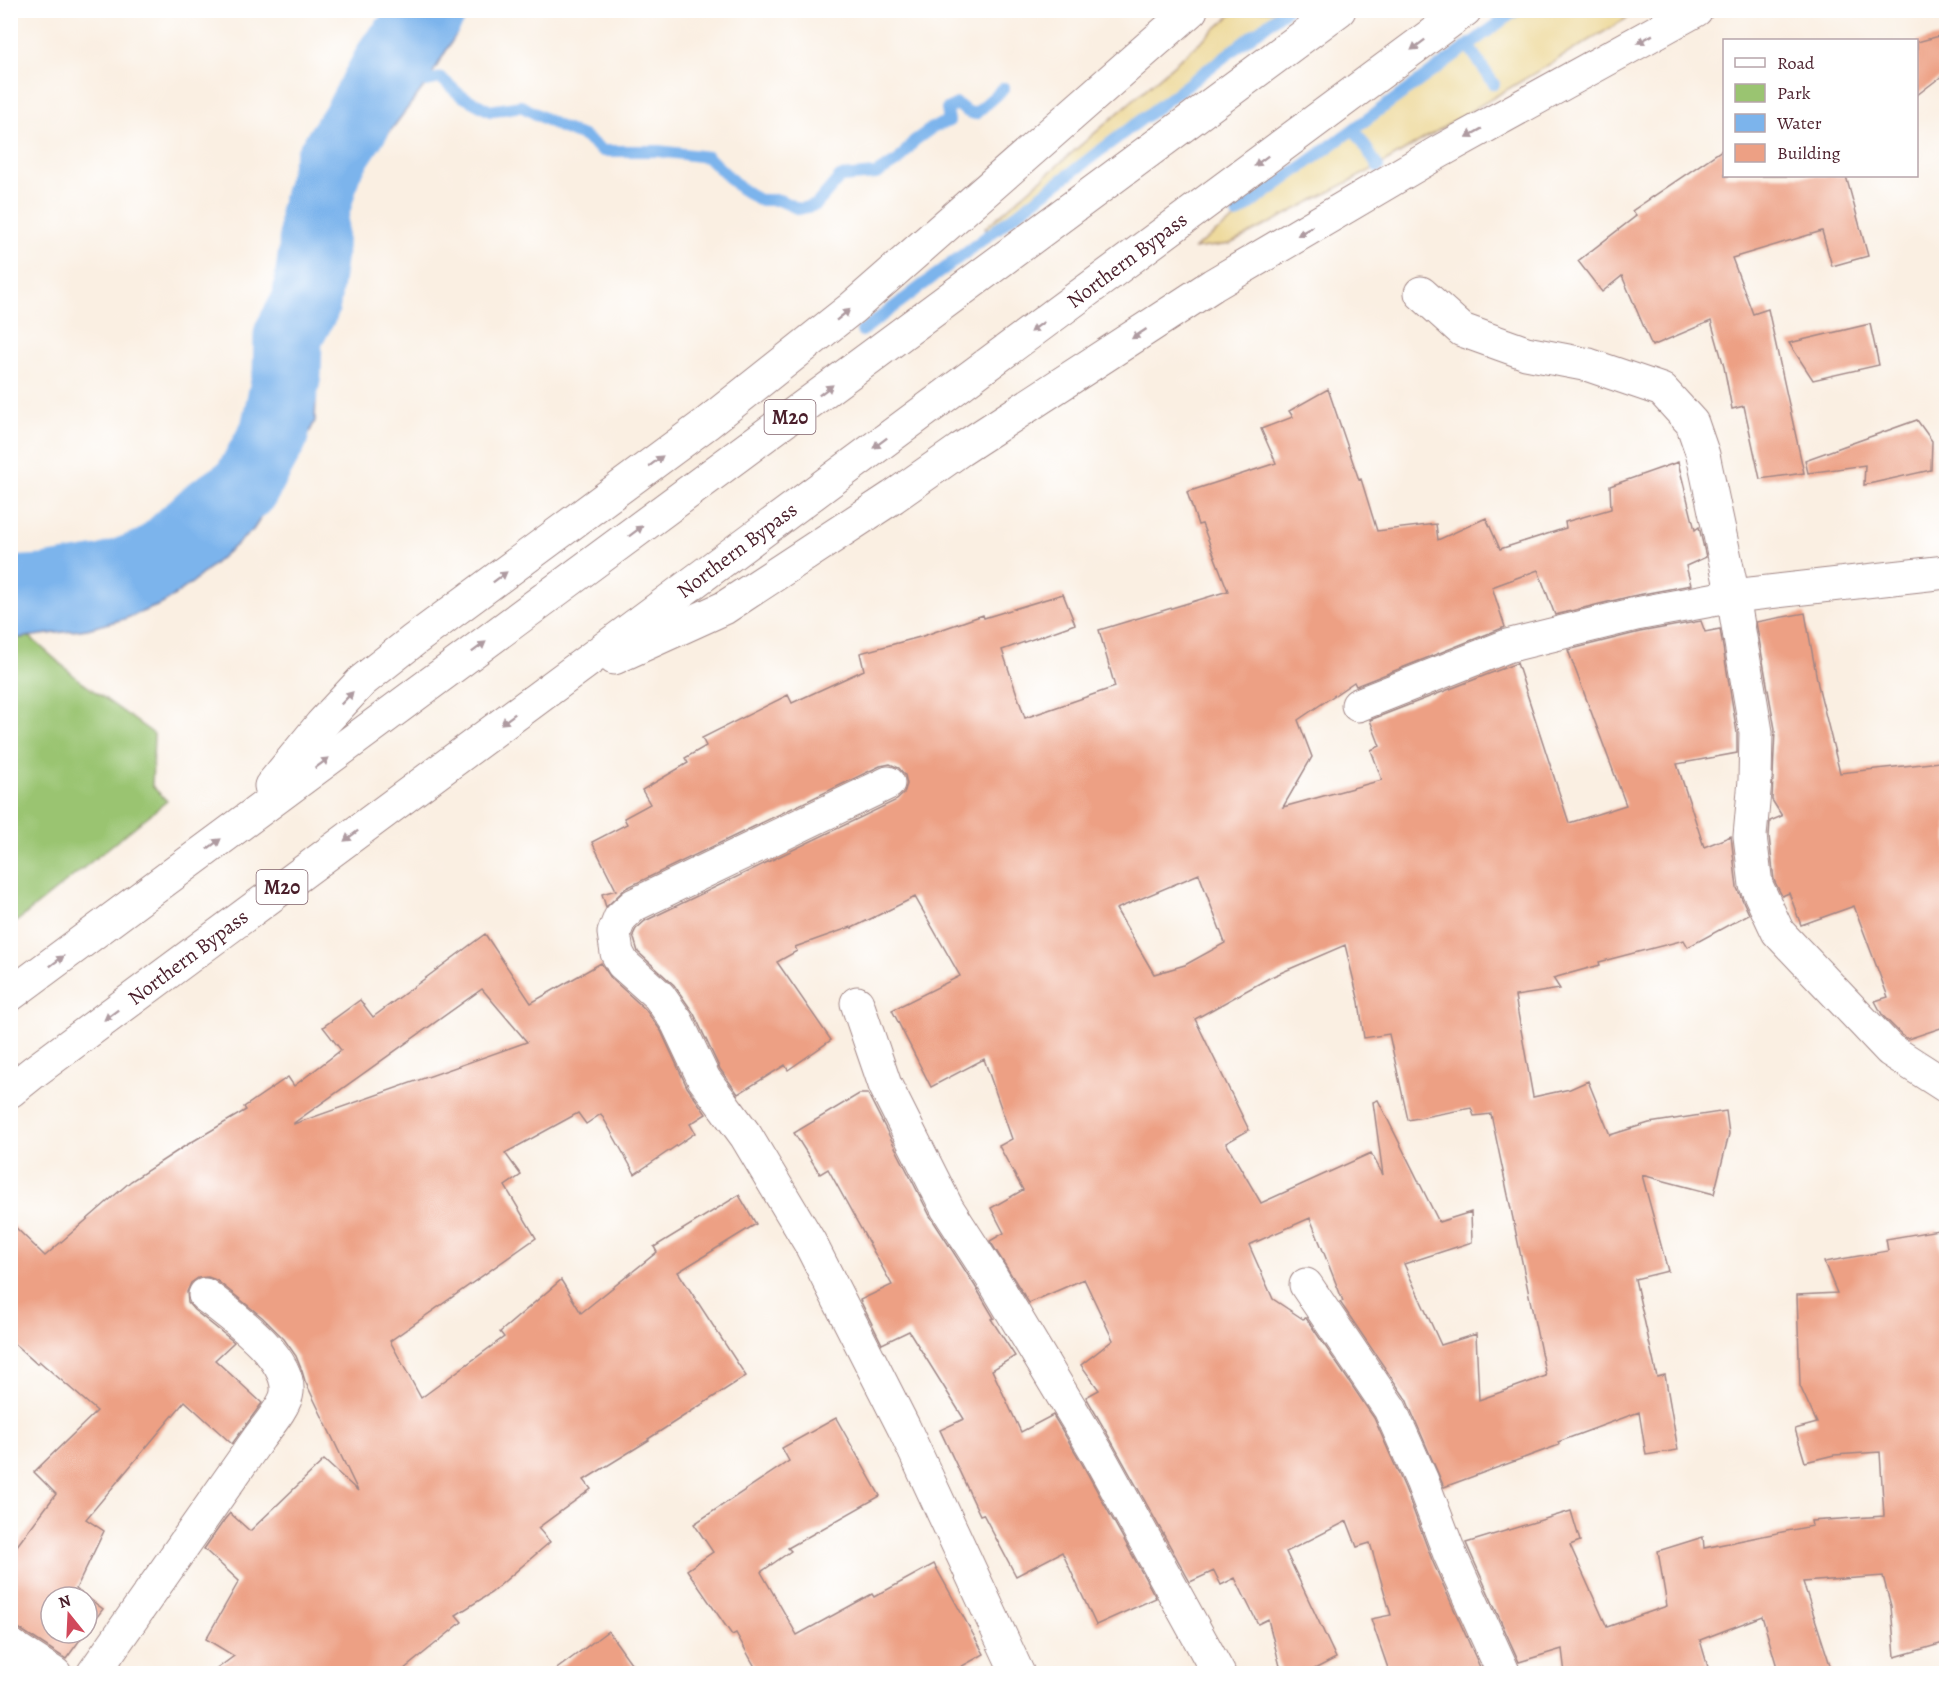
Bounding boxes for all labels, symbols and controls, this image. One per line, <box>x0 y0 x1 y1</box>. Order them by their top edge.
one-way arrow <box>1636 34 1653 44</box>
one-way arrow <box>1410 39 1426 52</box>
legend <box>1723 39 1918 177</box>
text: Road <box>1777 51 1815 75</box>
text: Park <box>1777 81 1811 105</box>
text: Water <box>1776 111 1822 135</box>
one-way arrow <box>1465 128 1482 138</box>
text: Building <box>1777 141 1841 165</box>
one-way arrow <box>1254 155 1269 167</box>
street label: Northern Bypass <box>1061 206 1193 314</box>
one-way arrow <box>1296 226 1313 236</box>
one-way arrow <box>835 308 851 321</box>
one-way arrow <box>1030 321 1045 333</box>
one-way arrow <box>1131 328 1148 339</box>
one-way arrow <box>818 384 834 396</box>
road number: M20 <box>764 400 816 434</box>
one-way arrow <box>873 437 888 449</box>
one-way arrow <box>648 455 664 467</box>
street label: Northern Bypass <box>671 496 803 604</box>
one-way arrow <box>627 525 643 537</box>
one-way arrow <box>491 571 507 583</box>
one-way arrow <box>471 641 487 653</box>
one-way arrow <box>339 691 353 705</box>
one-way arrow <box>500 713 515 725</box>
one-way arrow <box>314 757 330 769</box>
one-way arrow <box>344 830 360 842</box>
one-way arrow <box>206 838 222 851</box>
road number: M20 <box>256 870 308 904</box>
street label: Northern Bypass <box>122 903 254 1011</box>
one-way arrow <box>50 955 65 967</box>
one-way arrow <box>103 1009 119 1021</box>
north arrow <box>39 1585 99 1645</box>
text: N <box>56 1589 74 1614</box>

